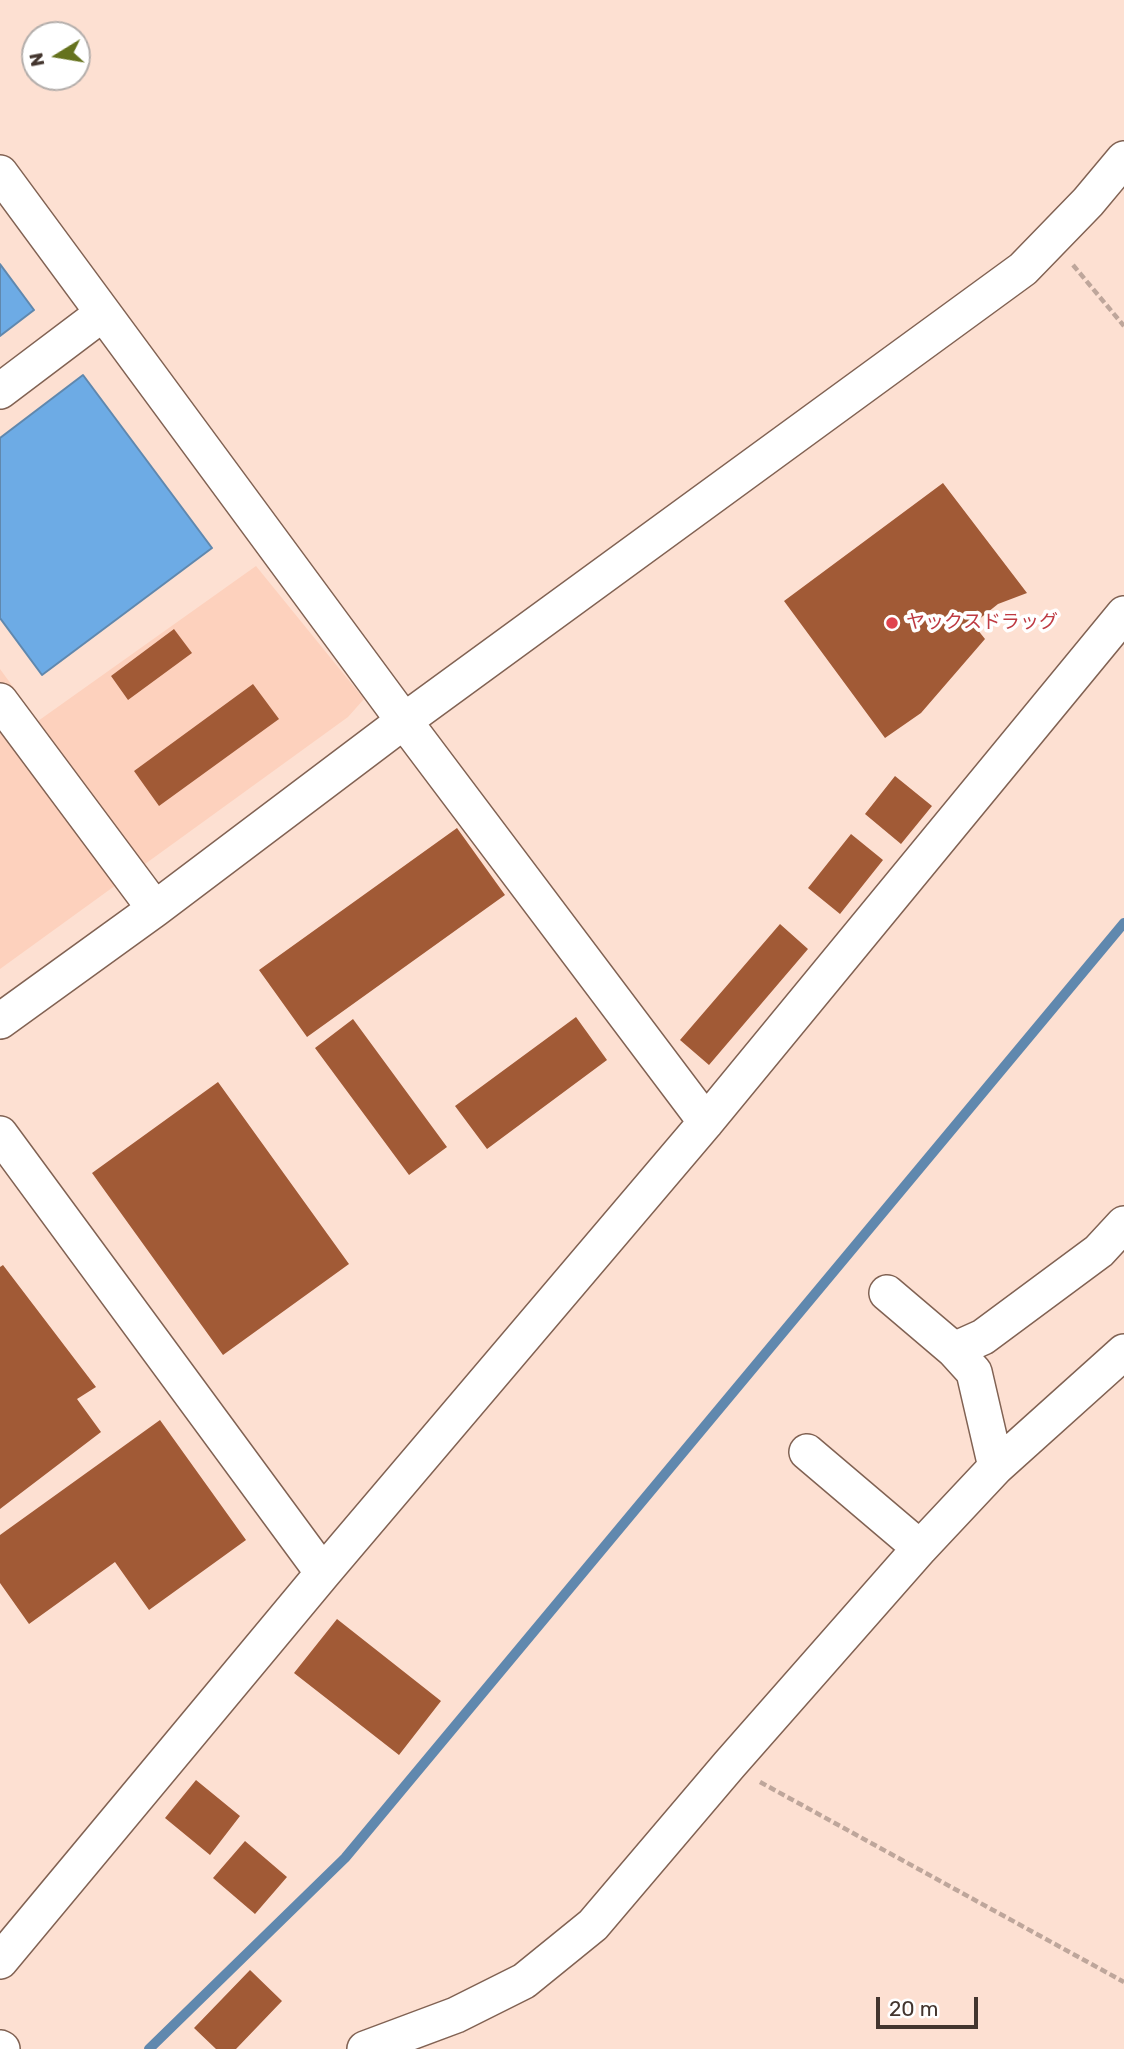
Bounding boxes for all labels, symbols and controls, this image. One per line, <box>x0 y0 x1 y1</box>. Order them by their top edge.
north arrow <box>21 21 91 91</box>
text: N <box>24 51 49 69</box>
place label: ヤックスドラッグ <box>906 612 1058 634</box>
marker: ヤックスドラッグ <box>884 615 900 631</box>
scale bar <box>879 1982 981 2026</box>
text: 20 m <box>889 1996 938 2021</box>

